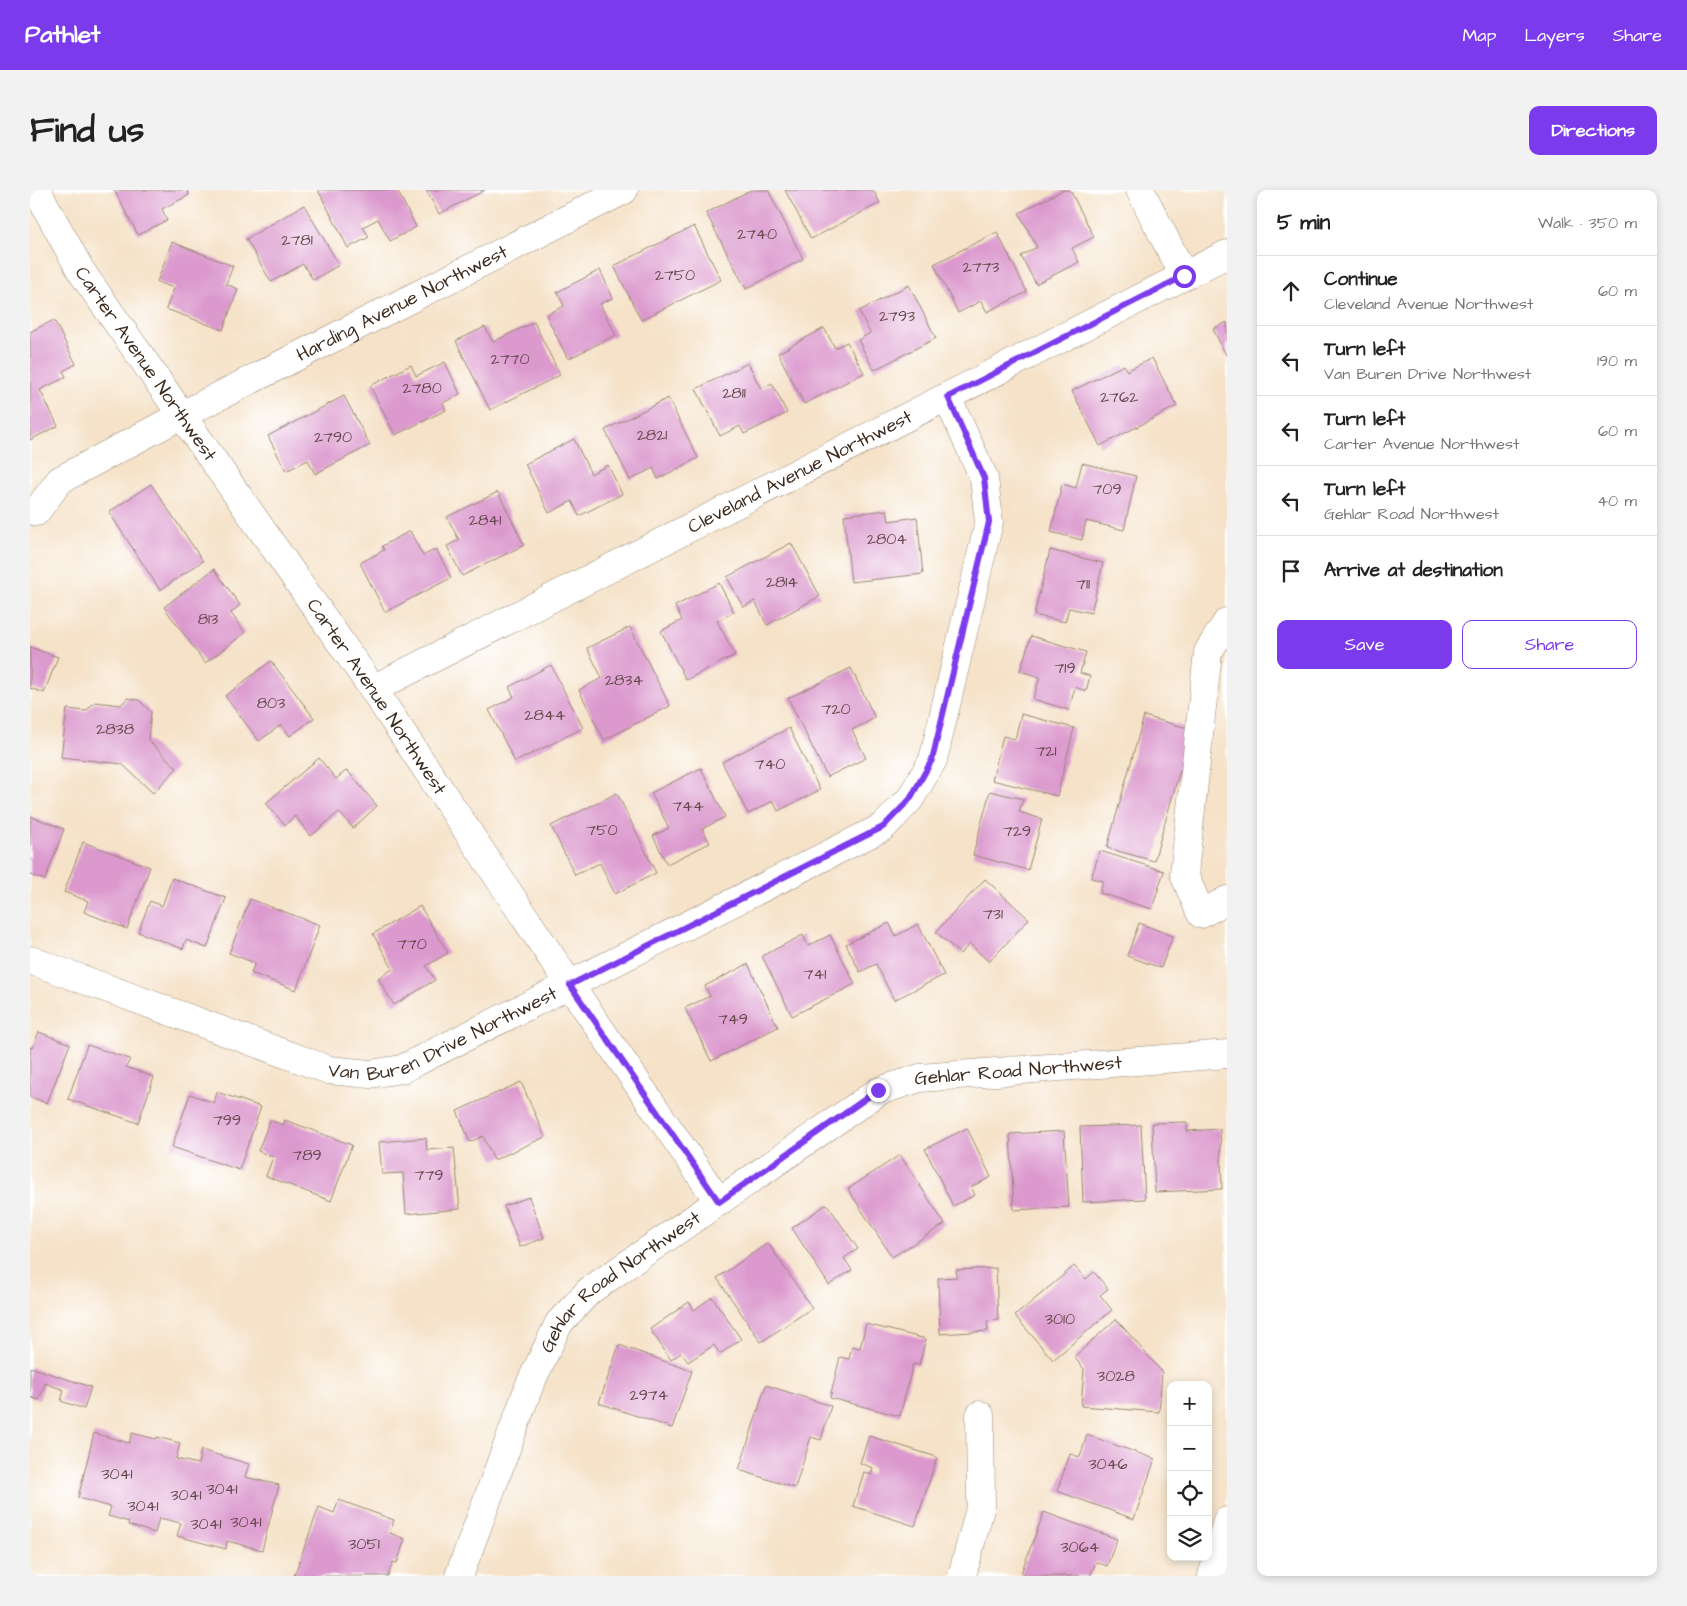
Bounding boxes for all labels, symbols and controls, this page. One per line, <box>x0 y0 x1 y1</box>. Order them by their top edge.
text: Pathlet <box>25 18 101 52</box>
text: Map <box>1462 23 1496 48</box>
text: Layers <box>1524 23 1585 48</box>
text: Share <box>1613 23 1662 48</box>
text: Find us <box>30 106 144 155</box>
button: Directions <box>1529 106 1657 155</box>
text: 5 min <box>1277 208 1330 237</box>
text: Walk · 350 m <box>1538 212 1637 234</box>
house number: 2740 <box>737 223 777 245</box>
house number: 2781 <box>281 229 313 251</box>
street label: Harding Avenue Northwest <box>292 238 512 368</box>
house number: 2773 <box>963 256 999 278</box>
street label: Carter Avenue Northwest <box>68 261 224 467</box>
house number: 2750 <box>655 264 695 286</box>
route start <box>1173 265 1196 288</box>
text: Continue <box>1324 266 1398 293</box>
icon: ahead <box>1277 277 1305 305</box>
text: 60 m <box>1598 280 1637 302</box>
text: Cleveland Avenue Northwest <box>1324 293 1533 315</box>
house number: 2793 <box>879 305 915 327</box>
text: Turn left <box>1324 336 1405 363</box>
icon: left <box>1277 347 1305 375</box>
house number: 2770 <box>491 348 529 370</box>
text: 190 m <box>1597 350 1637 372</box>
text: Van Buren Drive Northwest <box>1324 363 1531 385</box>
house number: 2780 <box>402 377 442 399</box>
house number: 2811 <box>722 382 746 404</box>
house number: 2762 <box>1100 386 1138 408</box>
street label: Cleveland Avenue Northwest <box>683 403 917 540</box>
text: Turn left <box>1324 406 1405 433</box>
icon: left <box>1277 417 1305 445</box>
text: 60 m <box>1598 420 1637 442</box>
house number: 2821 <box>637 424 667 446</box>
house number: 2790 <box>314 426 352 448</box>
text: Carter Avenue Northwest <box>1324 433 1519 455</box>
text: Turn left <box>1324 476 1405 503</box>
house number: 709 <box>1092 478 1122 500</box>
icon: left <box>1277 487 1305 515</box>
text: 40 m <box>1597 490 1637 512</box>
text: Gehlar Road Northwest <box>1324 503 1499 525</box>
house number: 2841 <box>469 509 501 531</box>
house number: 2804 <box>867 528 907 550</box>
icon: arrive <box>1277 557 1305 585</box>
text: Arrive at destination <box>1324 557 1503 584</box>
house number: 2814 <box>766 571 798 593</box>
house number: 711 <box>1076 573 1090 595</box>
street label: Carter Avenue Northwest <box>300 593 453 800</box>
house number: 813 <box>198 608 218 630</box>
button: Save <box>1277 620 1452 669</box>
button: Share <box>1462 620 1637 669</box>
house number: 719 <box>1055 657 1076 679</box>
house number: 2834 <box>605 669 643 691</box>
house number: 803 <box>257 692 285 714</box>
house number: 720 <box>821 698 851 720</box>
house number: 2844 <box>524 704 566 726</box>
house number: 2838 <box>96 718 134 740</box>
house number: 721 <box>1035 740 1057 762</box>
house number: 740 <box>755 753 785 775</box>
house number: 744 <box>672 795 704 817</box>
house number: 750 <box>586 819 618 841</box>
house number: 729 <box>1003 820 1031 842</box>
house number: 731 <box>983 903 1003 925</box>
house number: 770 <box>397 933 427 955</box>
house number: 741 <box>804 963 826 985</box>
street label: Van Buren Drive Northwest <box>327 980 562 1088</box>
house number: 749 <box>718 1008 748 1030</box>
street label: Gehlar Road Northwest <box>914 1049 1123 1092</box>
route end <box>867 1079 890 1102</box>
house number: 799 <box>213 1109 241 1131</box>
house number: 789 <box>292 1144 322 1166</box>
house number: 779 <box>415 1164 443 1186</box>
street label: Gehlar Road Northwest <box>533 1204 706 1357</box>
house number: 3010 <box>1045 1308 1075 1330</box>
house number: 3028 <box>1097 1365 1135 1387</box>
map controls <box>1167 1381 1212 1561</box>
button: + <box>1167 1381 1212 1426</box>
house number: 2974 <box>630 1384 669 1406</box>
button: − <box>1167 1426 1212 1471</box>
house number: 3046 <box>1088 1453 1128 1475</box>
house number: 3041 <box>101 1463 133 1485</box>
button: locate <box>1167 1471 1212 1516</box>
house number: 3041 <box>206 1478 238 1500</box>
house number: 3041 <box>170 1484 202 1506</box>
house number: 3041 <box>127 1495 159 1517</box>
house number: 3041 <box>230 1511 262 1533</box>
house number: 3041 <box>190 1513 222 1535</box>
button: layers <box>1167 1516 1212 1561</box>
house number: 3051 <box>348 1533 380 1555</box>
house number: 3064 <box>1060 1536 1100 1558</box>

